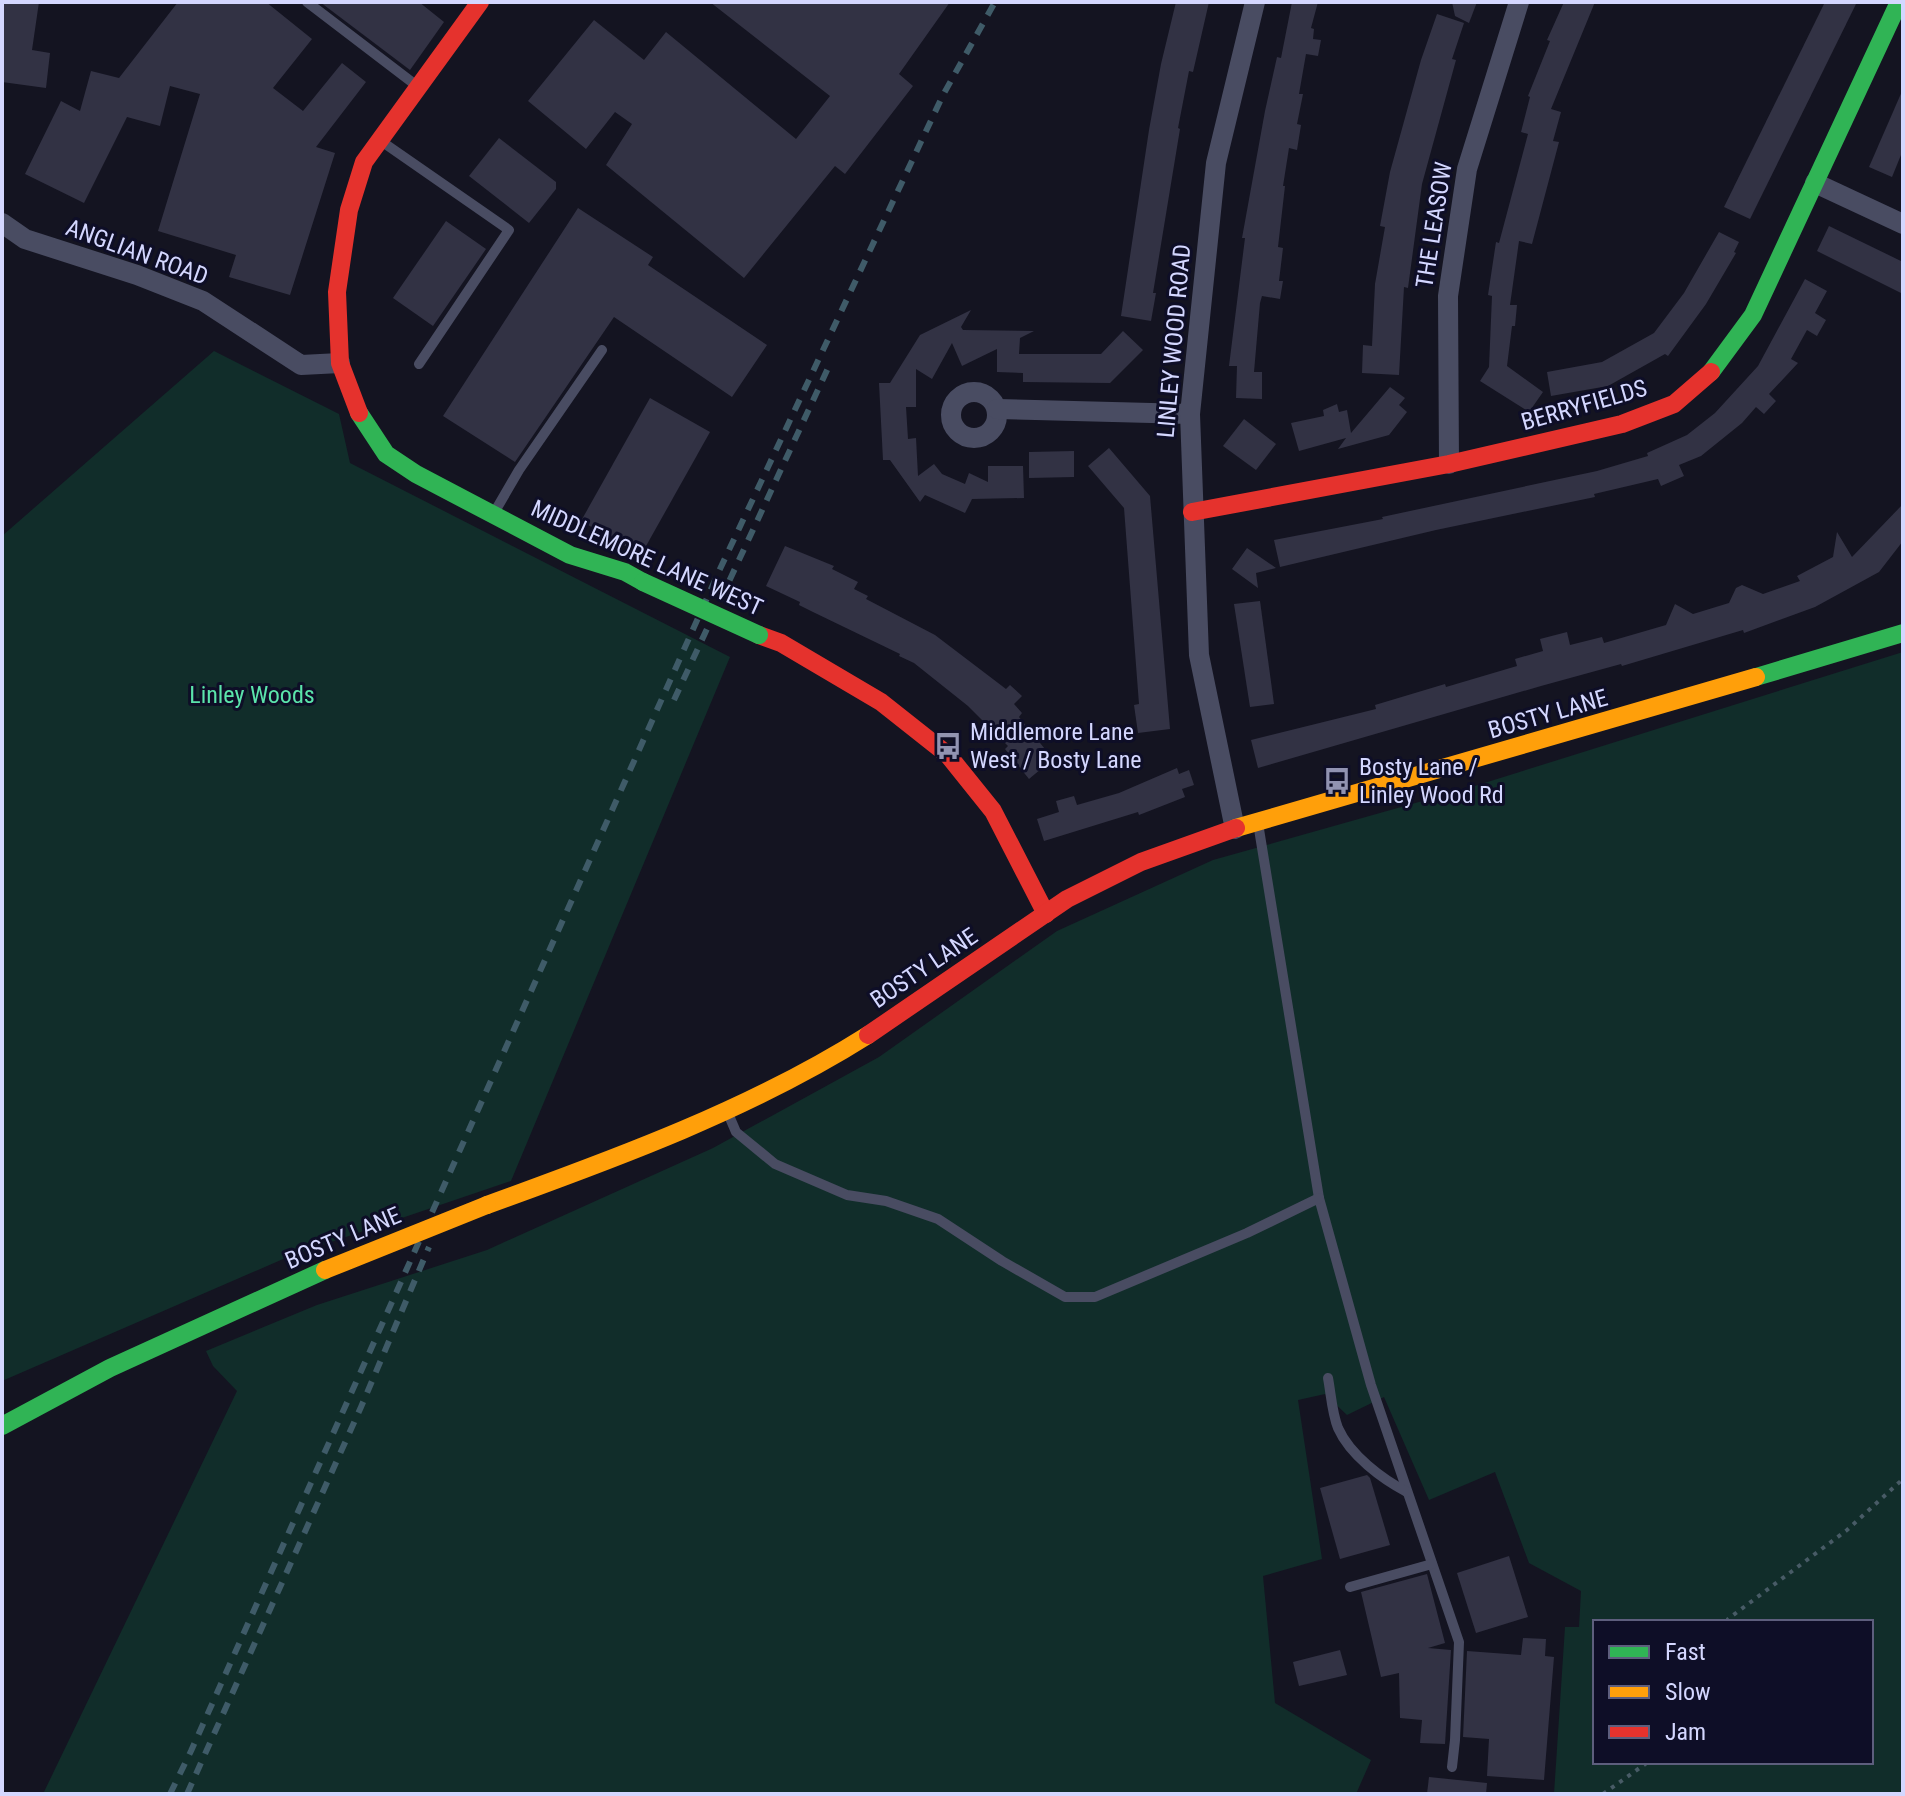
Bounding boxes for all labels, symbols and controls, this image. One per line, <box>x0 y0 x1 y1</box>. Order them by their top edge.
street label: THE LEASOW <box>1410 160 1458 290</box>
street label: ANGLIAN ROAD <box>62 213 212 291</box>
street label: LINLEY WOOD ROAD <box>1152 243 1196 439</box>
street label: BERRYFIELDS <box>1518 374 1650 436</box>
street label: MIDDLEMORE LANE WEST <box>527 494 767 622</box>
park label: Linley Woods <box>189 681 315 709</box>
street label: BOSTY LANE <box>1485 684 1611 744</box>
place label: Middlemore Lane West / Bosty Lane <box>970 718 1142 774</box>
bus stop icon: Middlemore Lane West / Bosty Lane <box>933 731 963 761</box>
place label: Bosty Lane / Linley Wood Rd <box>1359 753 1504 809</box>
bus stop icon: Bosty Lane / Linley Wood Rd <box>1322 766 1352 796</box>
street label: BOSTY LANE <box>865 922 983 1014</box>
street label: BOSTY LANE <box>281 1201 405 1275</box>
legend <box>1593 1620 1873 1764</box>
text: Fast <box>1665 1638 1706 1666</box>
text: Slow <box>1665 1678 1711 1706</box>
text: Jam <box>1665 1718 1706 1746</box>

